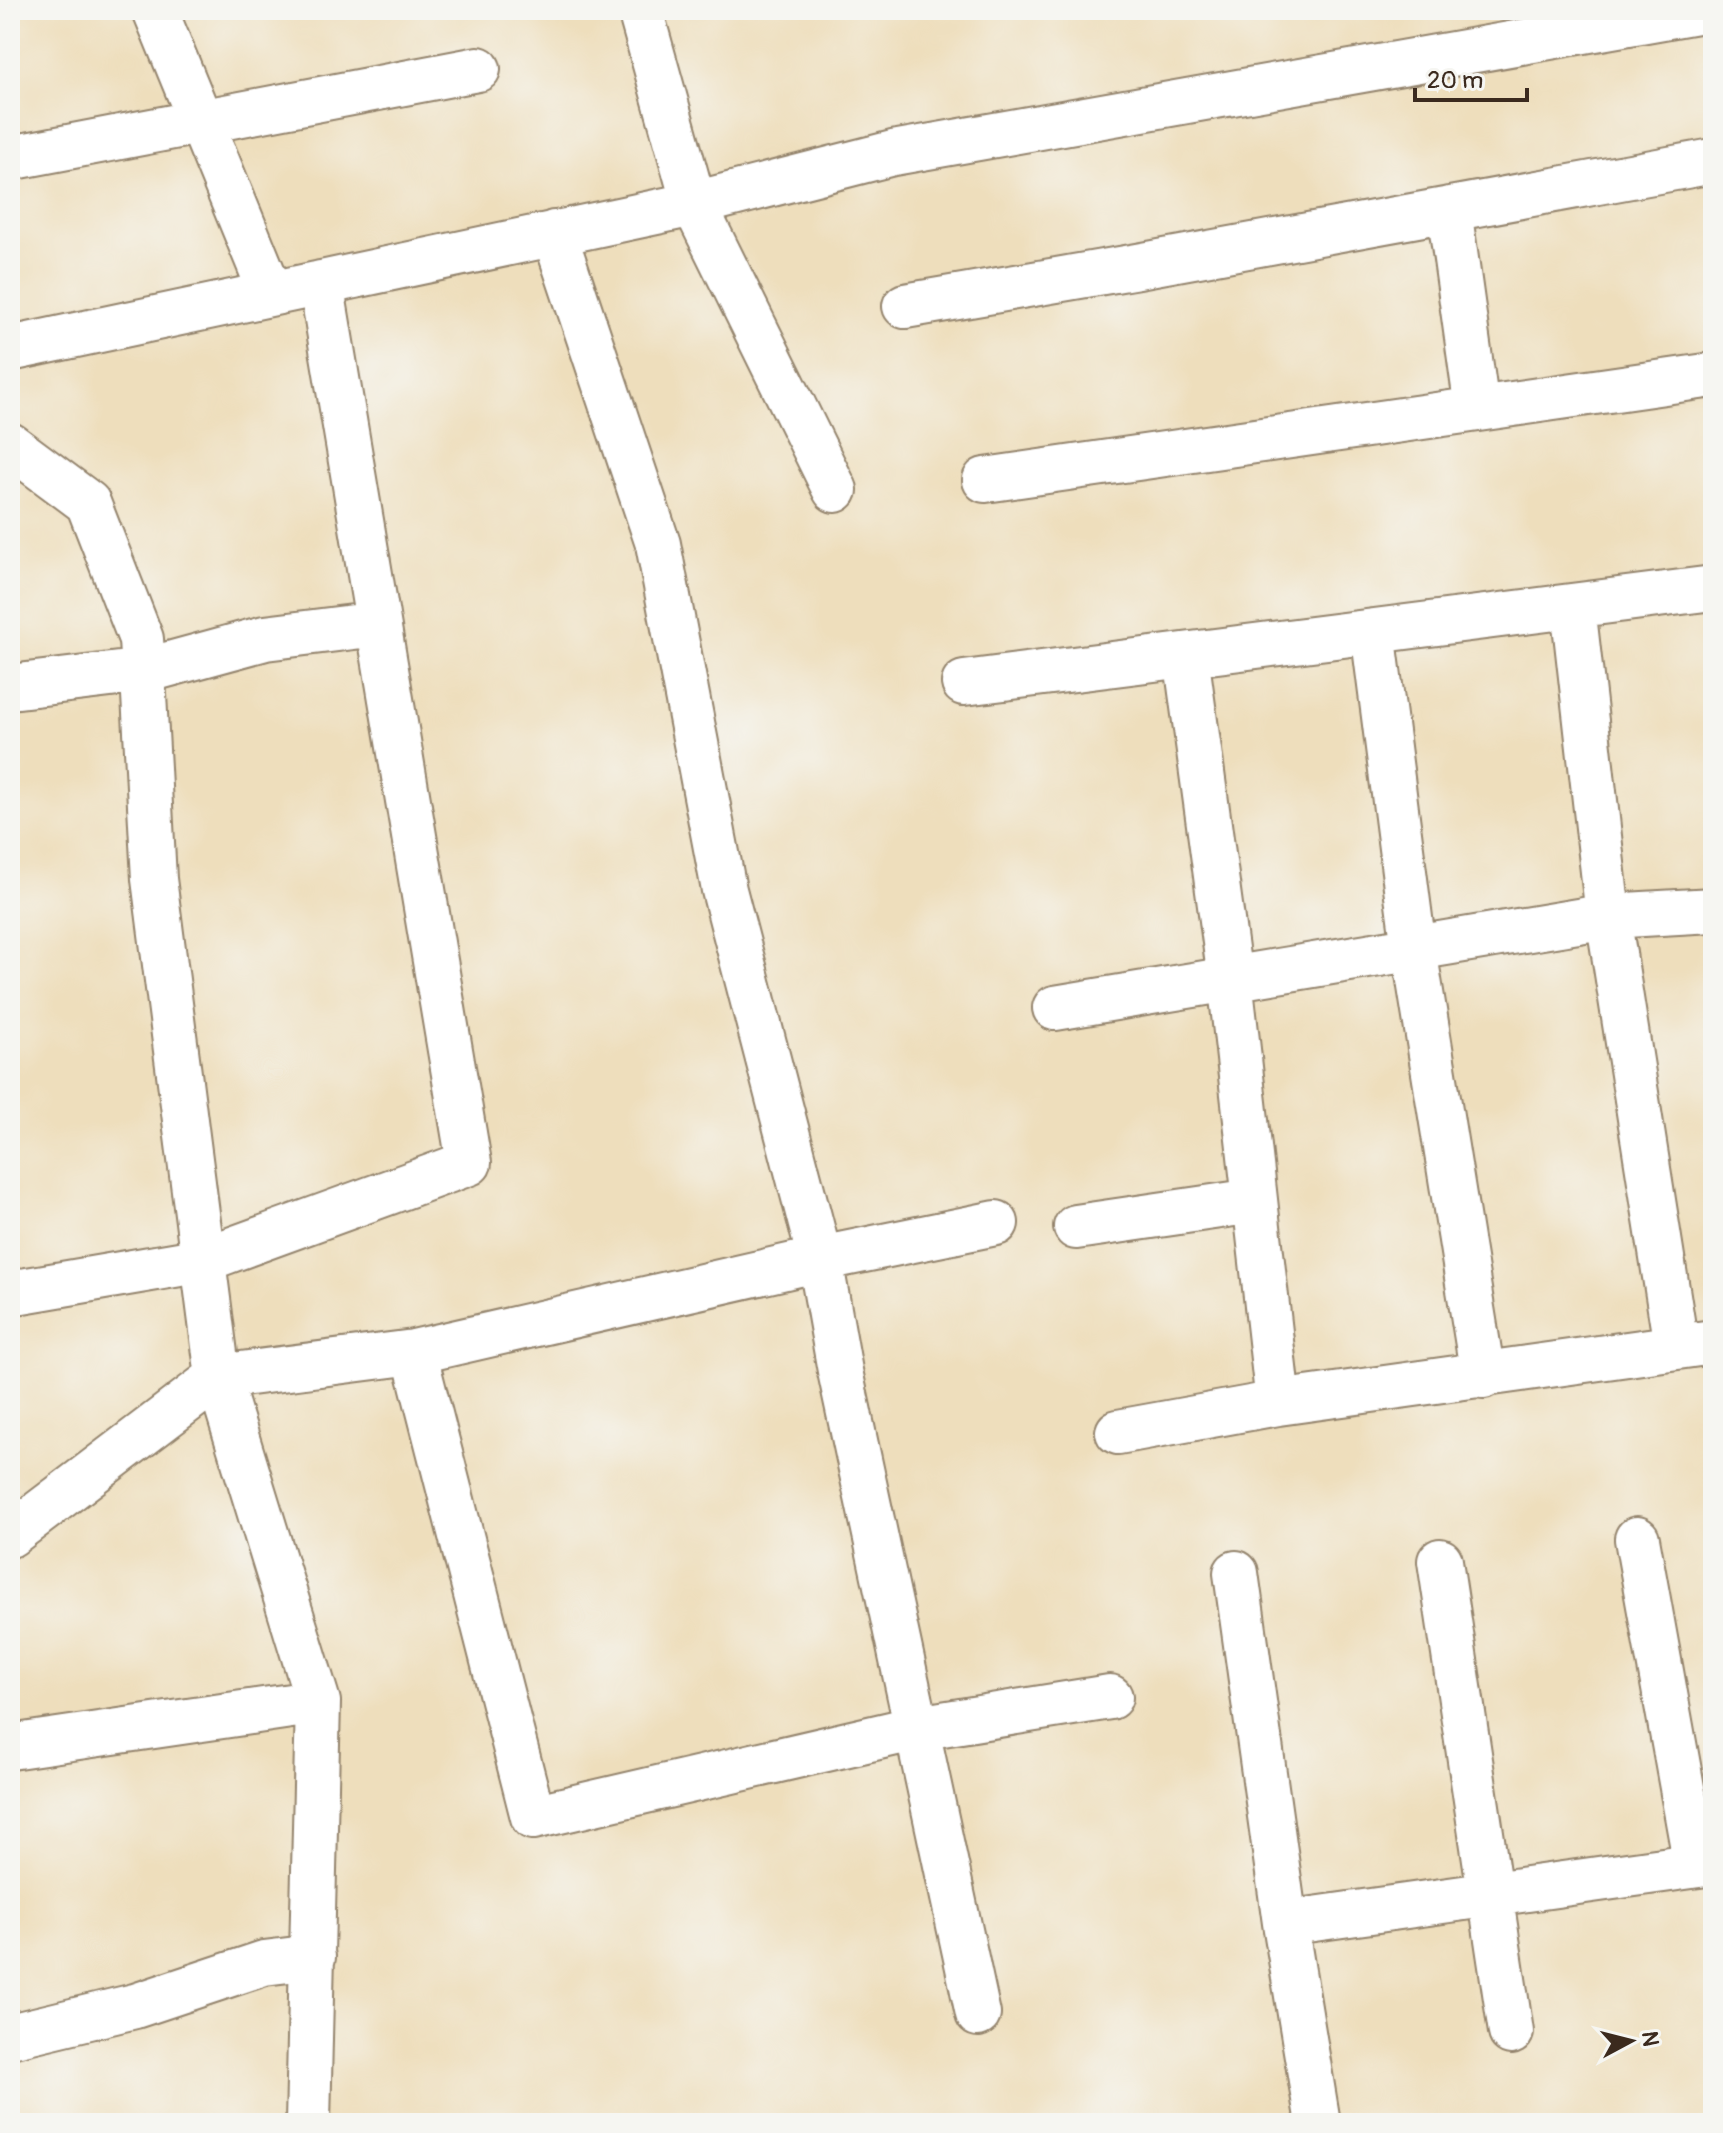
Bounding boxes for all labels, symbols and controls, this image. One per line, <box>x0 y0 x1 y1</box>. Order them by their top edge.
scale bar <box>1415 52 1527 102</box>
text: 20 m <box>1427 66 1483 95</box>
north arrow <box>1591 2001 1671 2081</box>
text: N <box>1635 2030 1665 2048</box>

